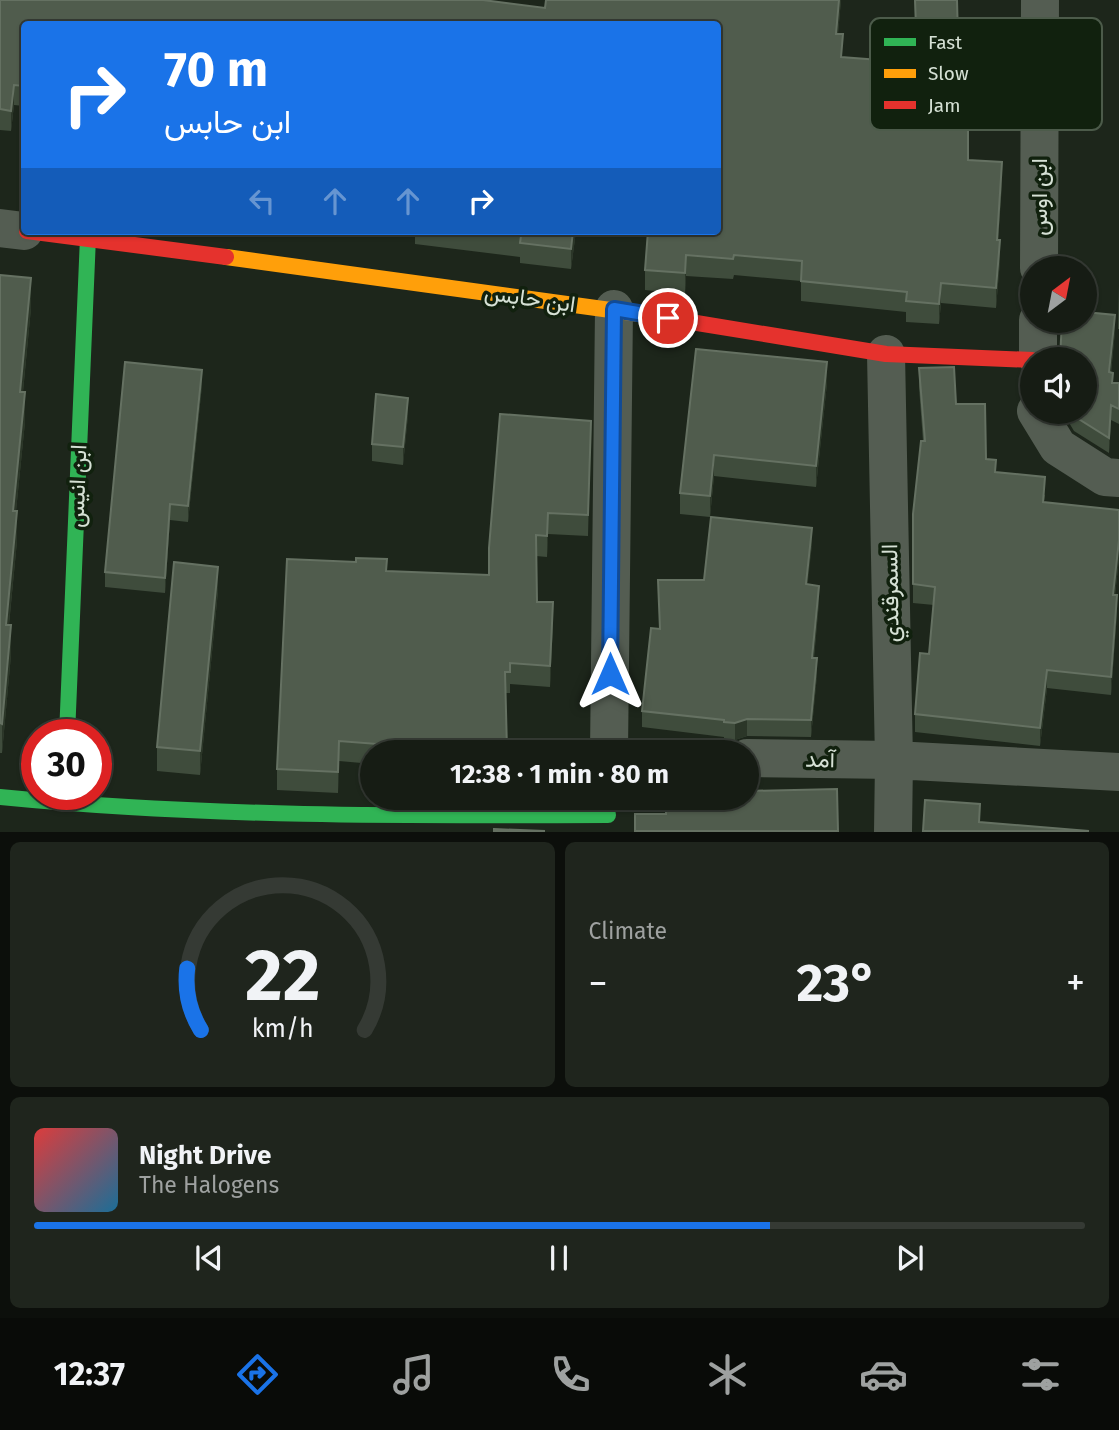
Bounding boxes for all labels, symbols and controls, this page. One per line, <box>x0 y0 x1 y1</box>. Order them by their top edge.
legend <box>870 18 1102 130</box>
text: Fast <box>928 31 962 54</box>
text: 70 m <box>164 40 268 99</box>
icon: right <box>49 49 140 140</box>
text: Slow <box>928 62 969 85</box>
text: Jam <box>928 94 960 117</box>
text: ابن حابس <box>164 103 291 141</box>
street label: ابن اوس <box>1025 158 1053 236</box>
icon: left <box>243 182 281 220</box>
icon: ahead <box>316 182 354 220</box>
icon: ahead <box>389 182 427 220</box>
icon: right <box>462 182 500 220</box>
north arrow <box>1020 256 1097 332</box>
map controls <box>1020 256 1097 424</box>
street label: ابن حابس <box>483 278 577 318</box>
pin <box>638 288 698 348</box>
icon: arrive <box>649 299 687 337</box>
button: sound <box>1020 347 1097 424</box>
street label: ابن انيس <box>62 444 92 528</box>
street label: السمرقندي <box>875 543 910 643</box>
position arrow <box>573 637 647 711</box>
speed limit sign: 30 <box>21 719 112 810</box>
street label: آمد <box>805 745 837 773</box>
text: 12:38 · 1 min · 80 m <box>450 759 669 790</box>
text: Climate <box>589 917 667 945</box>
text: 22 <box>245 933 320 1020</box>
text: 23° <box>796 952 877 1015</box>
text: − <box>589 960 608 1006</box>
text: + <box>1066 960 1085 1006</box>
text: km/h <box>251 1014 313 1044</box>
text: Night Drive <box>139 1140 271 1171</box>
text: The Halogens <box>139 1171 279 1199</box>
icon: previous <box>190 1239 228 1277</box>
icon: pause <box>540 1239 578 1277</box>
icon: next <box>891 1239 929 1277</box>
icon: directions <box>233 1350 282 1399</box>
icon: music <box>389 1350 438 1399</box>
icon: phone <box>546 1350 595 1399</box>
icon: climate <box>703 1350 752 1399</box>
icon: car <box>859 1350 908 1399</box>
icon: filters <box>1016 1350 1065 1399</box>
text: 12:37 <box>54 1355 125 1393</box>

